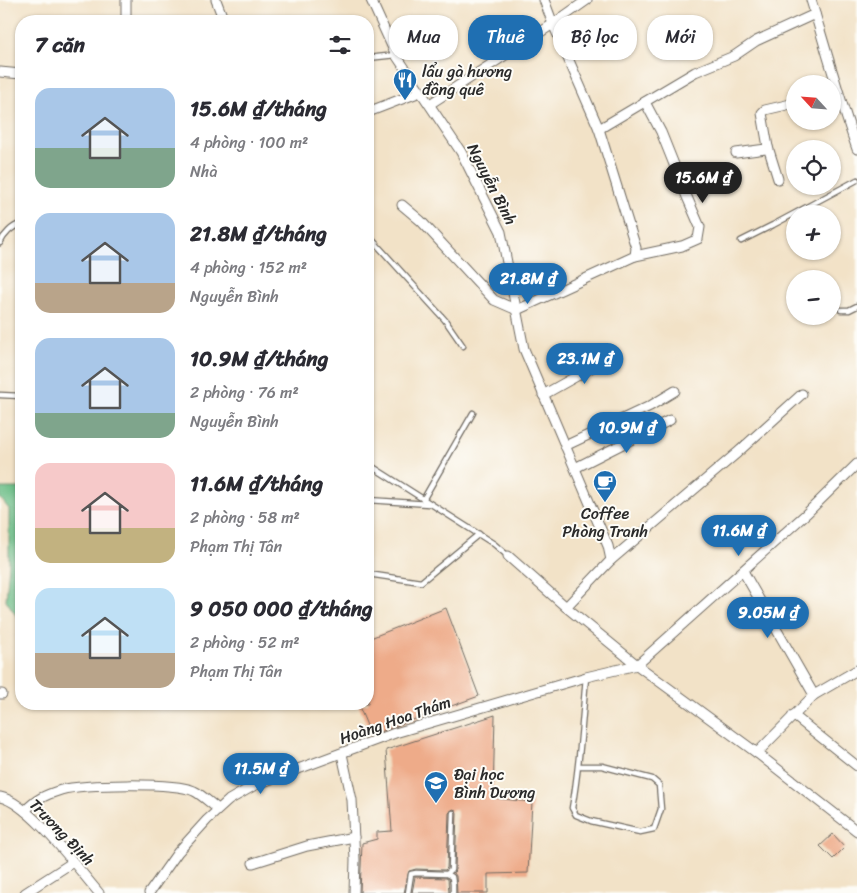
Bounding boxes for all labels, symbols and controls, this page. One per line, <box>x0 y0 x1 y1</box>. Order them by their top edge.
chip: Mua <box>389 15 458 60</box>
chip: Thuê <box>468 15 543 60</box>
chip: Bộ lọc <box>553 15 637 60</box>
chip: Mới <box>647 15 713 60</box>
text: 7 căn <box>35 26 85 64</box>
icon: filters <box>326 31 354 59</box>
place label: lẩu gà hương đồng quê <box>422 57 512 104</box>
restaurant icon: lẩu gà hương đồng quê <box>392 67 418 101</box>
north arrow <box>786 75 841 130</box>
map controls <box>786 75 841 325</box>
text: 15.6M ₫/tháng <box>190 90 327 128</box>
icon: home <box>75 108 135 168</box>
text: 4 phòng · 100 m² <box>190 128 308 157</box>
street label: Nguyễn Bình <box>459 138 525 230</box>
button: locate <box>786 140 841 195</box>
text: Nhà <box>190 157 218 186</box>
pin: 15.6M ₫ <box>657 162 749 204</box>
text: 15.6M ₫ <box>675 163 731 192</box>
button: + <box>786 205 841 260</box>
text: 21.8M ₫/tháng <box>190 215 327 253</box>
icon: home <box>75 233 135 293</box>
text: 4 phòng · 152 m² <box>190 253 307 282</box>
pin: 21.8M ₫ <box>482 262 574 305</box>
text: 21.8M ₫ <box>500 264 556 293</box>
button: − <box>786 270 841 325</box>
text: Nguyễn Bình <box>190 282 279 311</box>
text: 10.9M ₫/tháng <box>190 340 328 378</box>
pin: 23.1M ₫ <box>539 342 631 385</box>
text: 23.1M ₫ <box>557 344 613 373</box>
icon: home <box>75 358 135 418</box>
text: 2 phòng · 76 m² <box>190 378 299 407</box>
text: Nguyễn Bình <box>190 407 279 436</box>
pin: 10.9M ₫ <box>581 412 673 454</box>
text: 10.9M ₫ <box>598 413 656 442</box>
text: 11.6M ₫/tháng <box>190 465 323 503</box>
cafe icon: Coffee Phòng Tranh <box>592 469 618 503</box>
icon: home <box>75 483 135 543</box>
place label: Coffee Phòng Tranh <box>562 499 648 546</box>
text: 2 phòng · 58 m² <box>190 503 300 532</box>
pin: 11.6M ₫ <box>693 514 785 557</box>
text: 11.6M ₫ <box>712 516 766 545</box>
text: Phạm Thị Tân <box>190 532 282 561</box>
text: 9 050 000 ₫/tháng <box>190 590 373 628</box>
pin: 9.05M ₫ <box>722 596 814 639</box>
text: 9.05M ₫ <box>738 598 798 627</box>
icon: home <box>75 608 135 668</box>
text: 2 phòng · 52 m² <box>190 628 299 657</box>
text: Phạm Thị Tân <box>190 657 282 686</box>
street label: Hoàng Hoa Thám <box>335 687 455 753</box>
pin: 11.5M ₫ <box>215 752 307 795</box>
text: 11.5M ₫ <box>234 754 288 783</box>
place label: Đại học Bình Dương <box>454 760 535 807</box>
school or university icon: Đại học Bình Dương <box>423 770 449 804</box>
street label: Trương Định <box>22 791 102 873</box>

